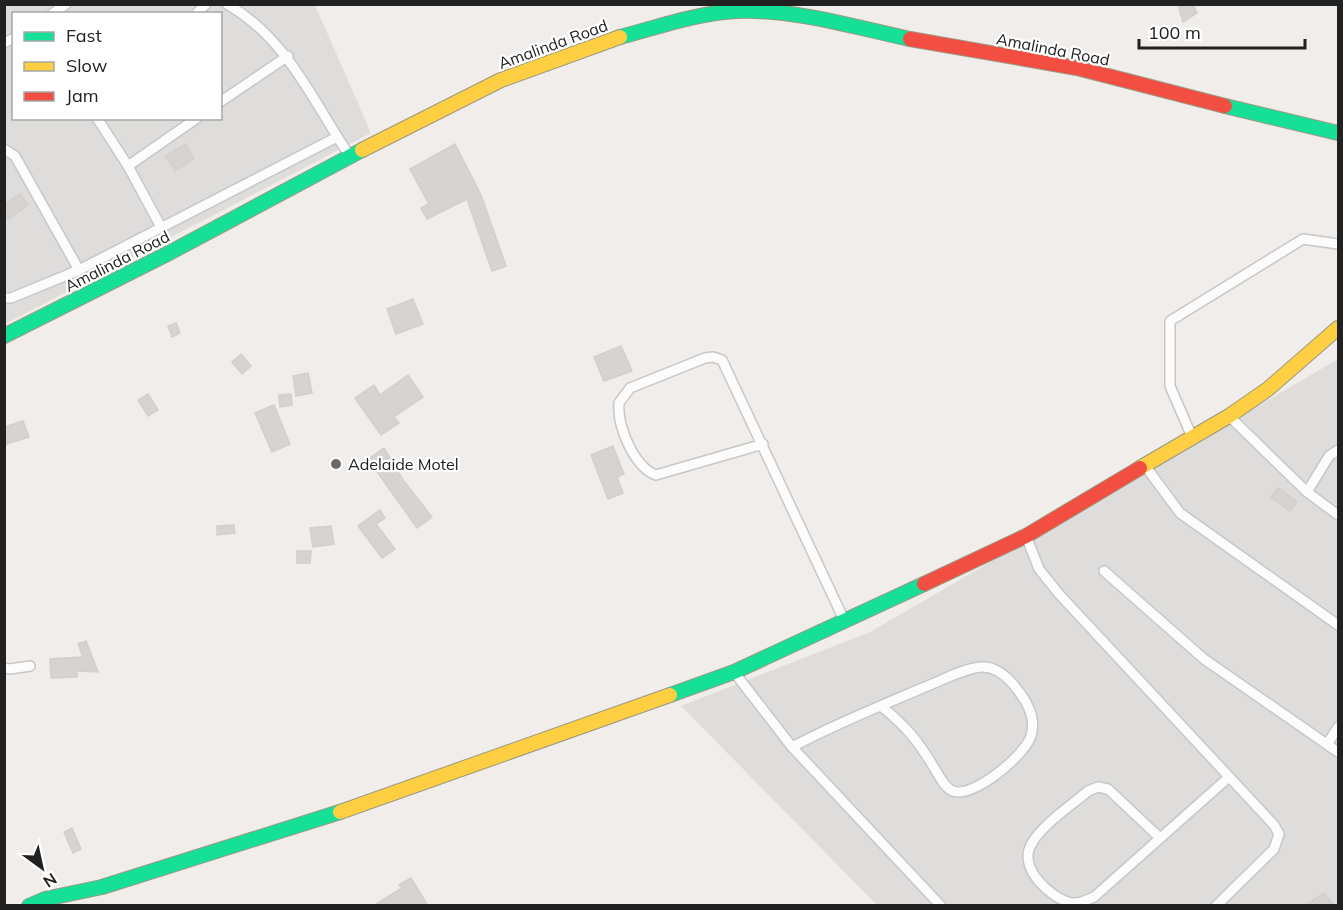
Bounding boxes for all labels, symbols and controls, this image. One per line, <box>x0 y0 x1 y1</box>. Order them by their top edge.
legend <box>12 12 222 120</box>
scale bar <box>1139 12 1306 50</box>
street label: Amalinda Road <box>496 15 610 73</box>
text: 100 m <box>1148 21 1201 44</box>
text: Fast <box>66 24 102 47</box>
street label: Amalinda Road <box>995 28 1111 70</box>
text: Slow <box>66 54 108 77</box>
text: Jam <box>66 84 99 107</box>
street label: Amalinda Road <box>61 226 173 296</box>
place label: Adelaide Motel <box>348 454 459 474</box>
marker: Adelaide Motel <box>329 457 343 471</box>
north arrow <box>12 838 72 898</box>
text: N <box>40 869 61 892</box>

